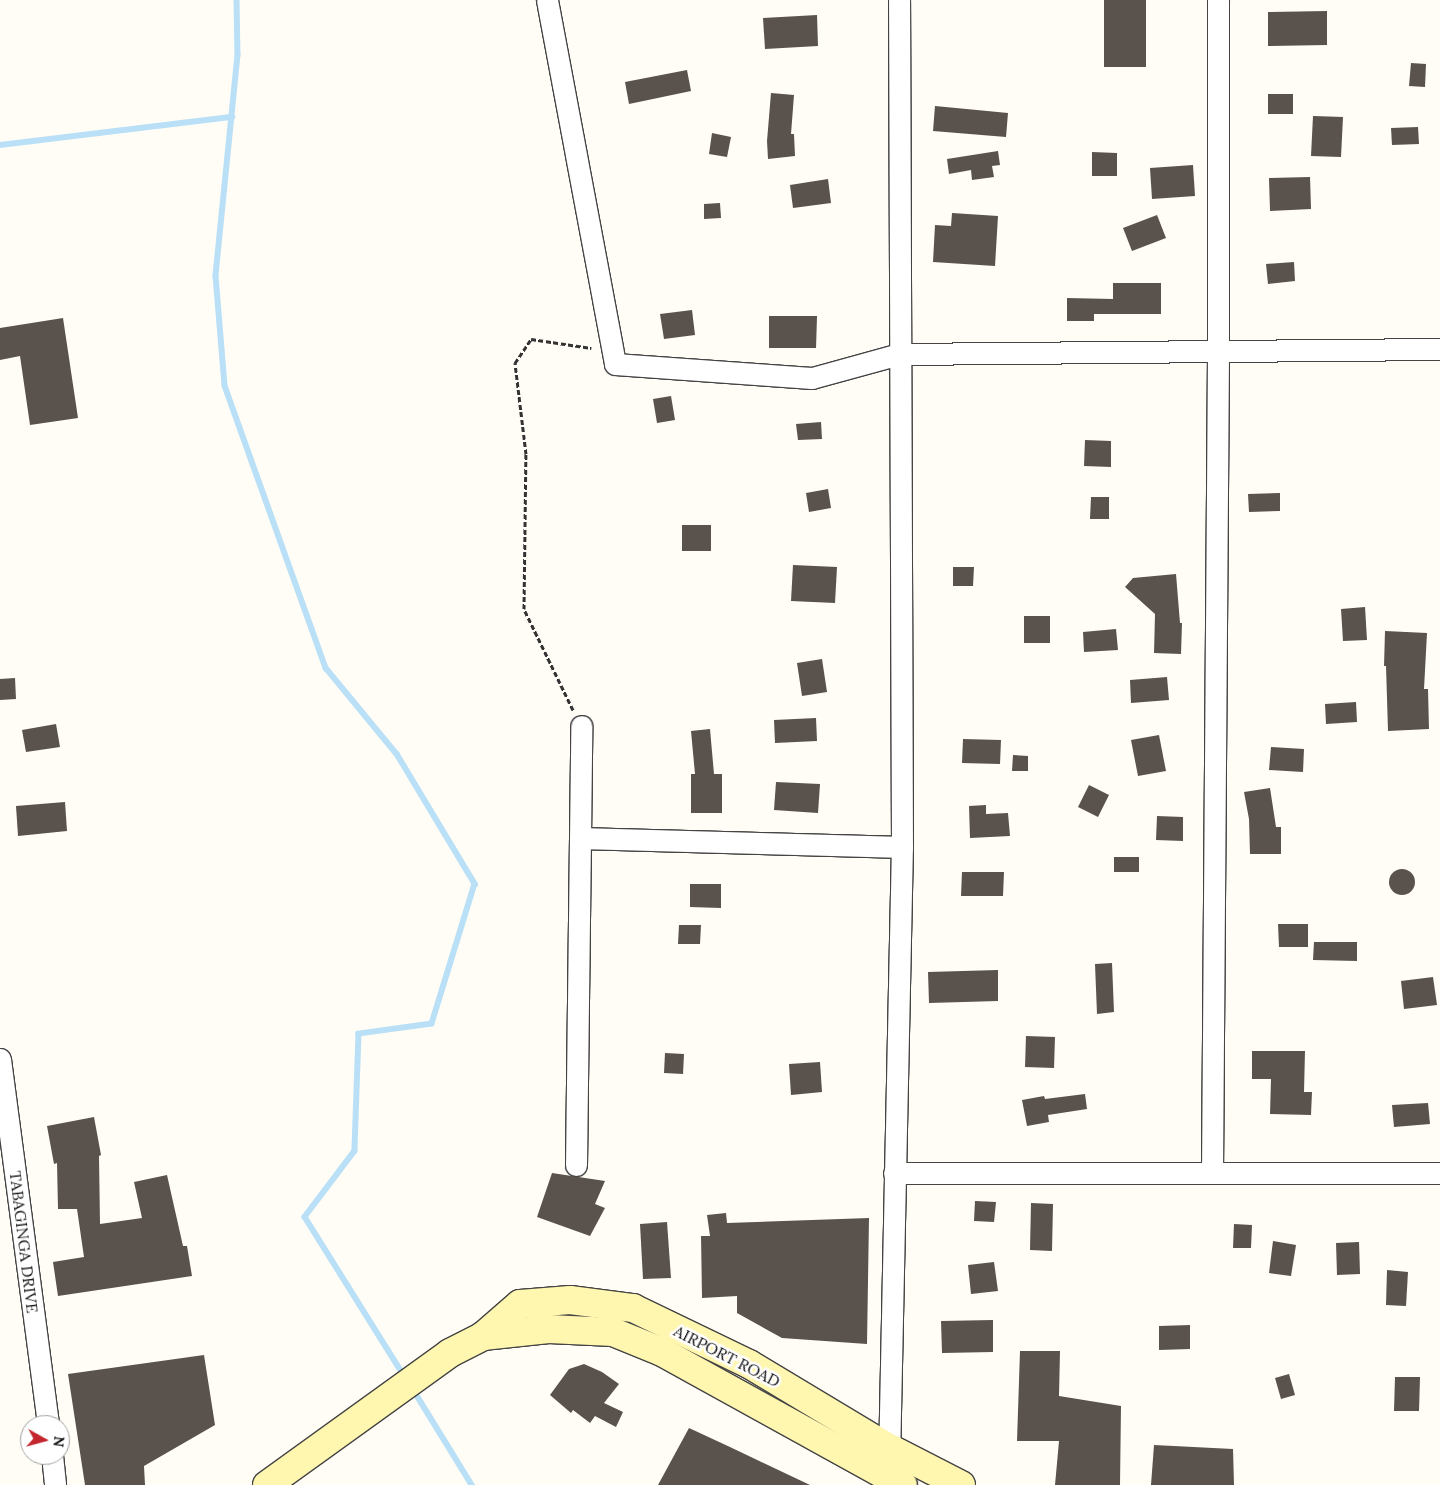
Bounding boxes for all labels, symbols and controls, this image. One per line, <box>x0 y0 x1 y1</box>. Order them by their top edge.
street label: TABAGINGA DRIVE <box>6 1170 42 1314</box>
street label: AIRPORT ROAD <box>671 1321 783 1391</box>
north arrow <box>20 1415 70 1465</box>
text: N <box>49 1435 68 1448</box>

